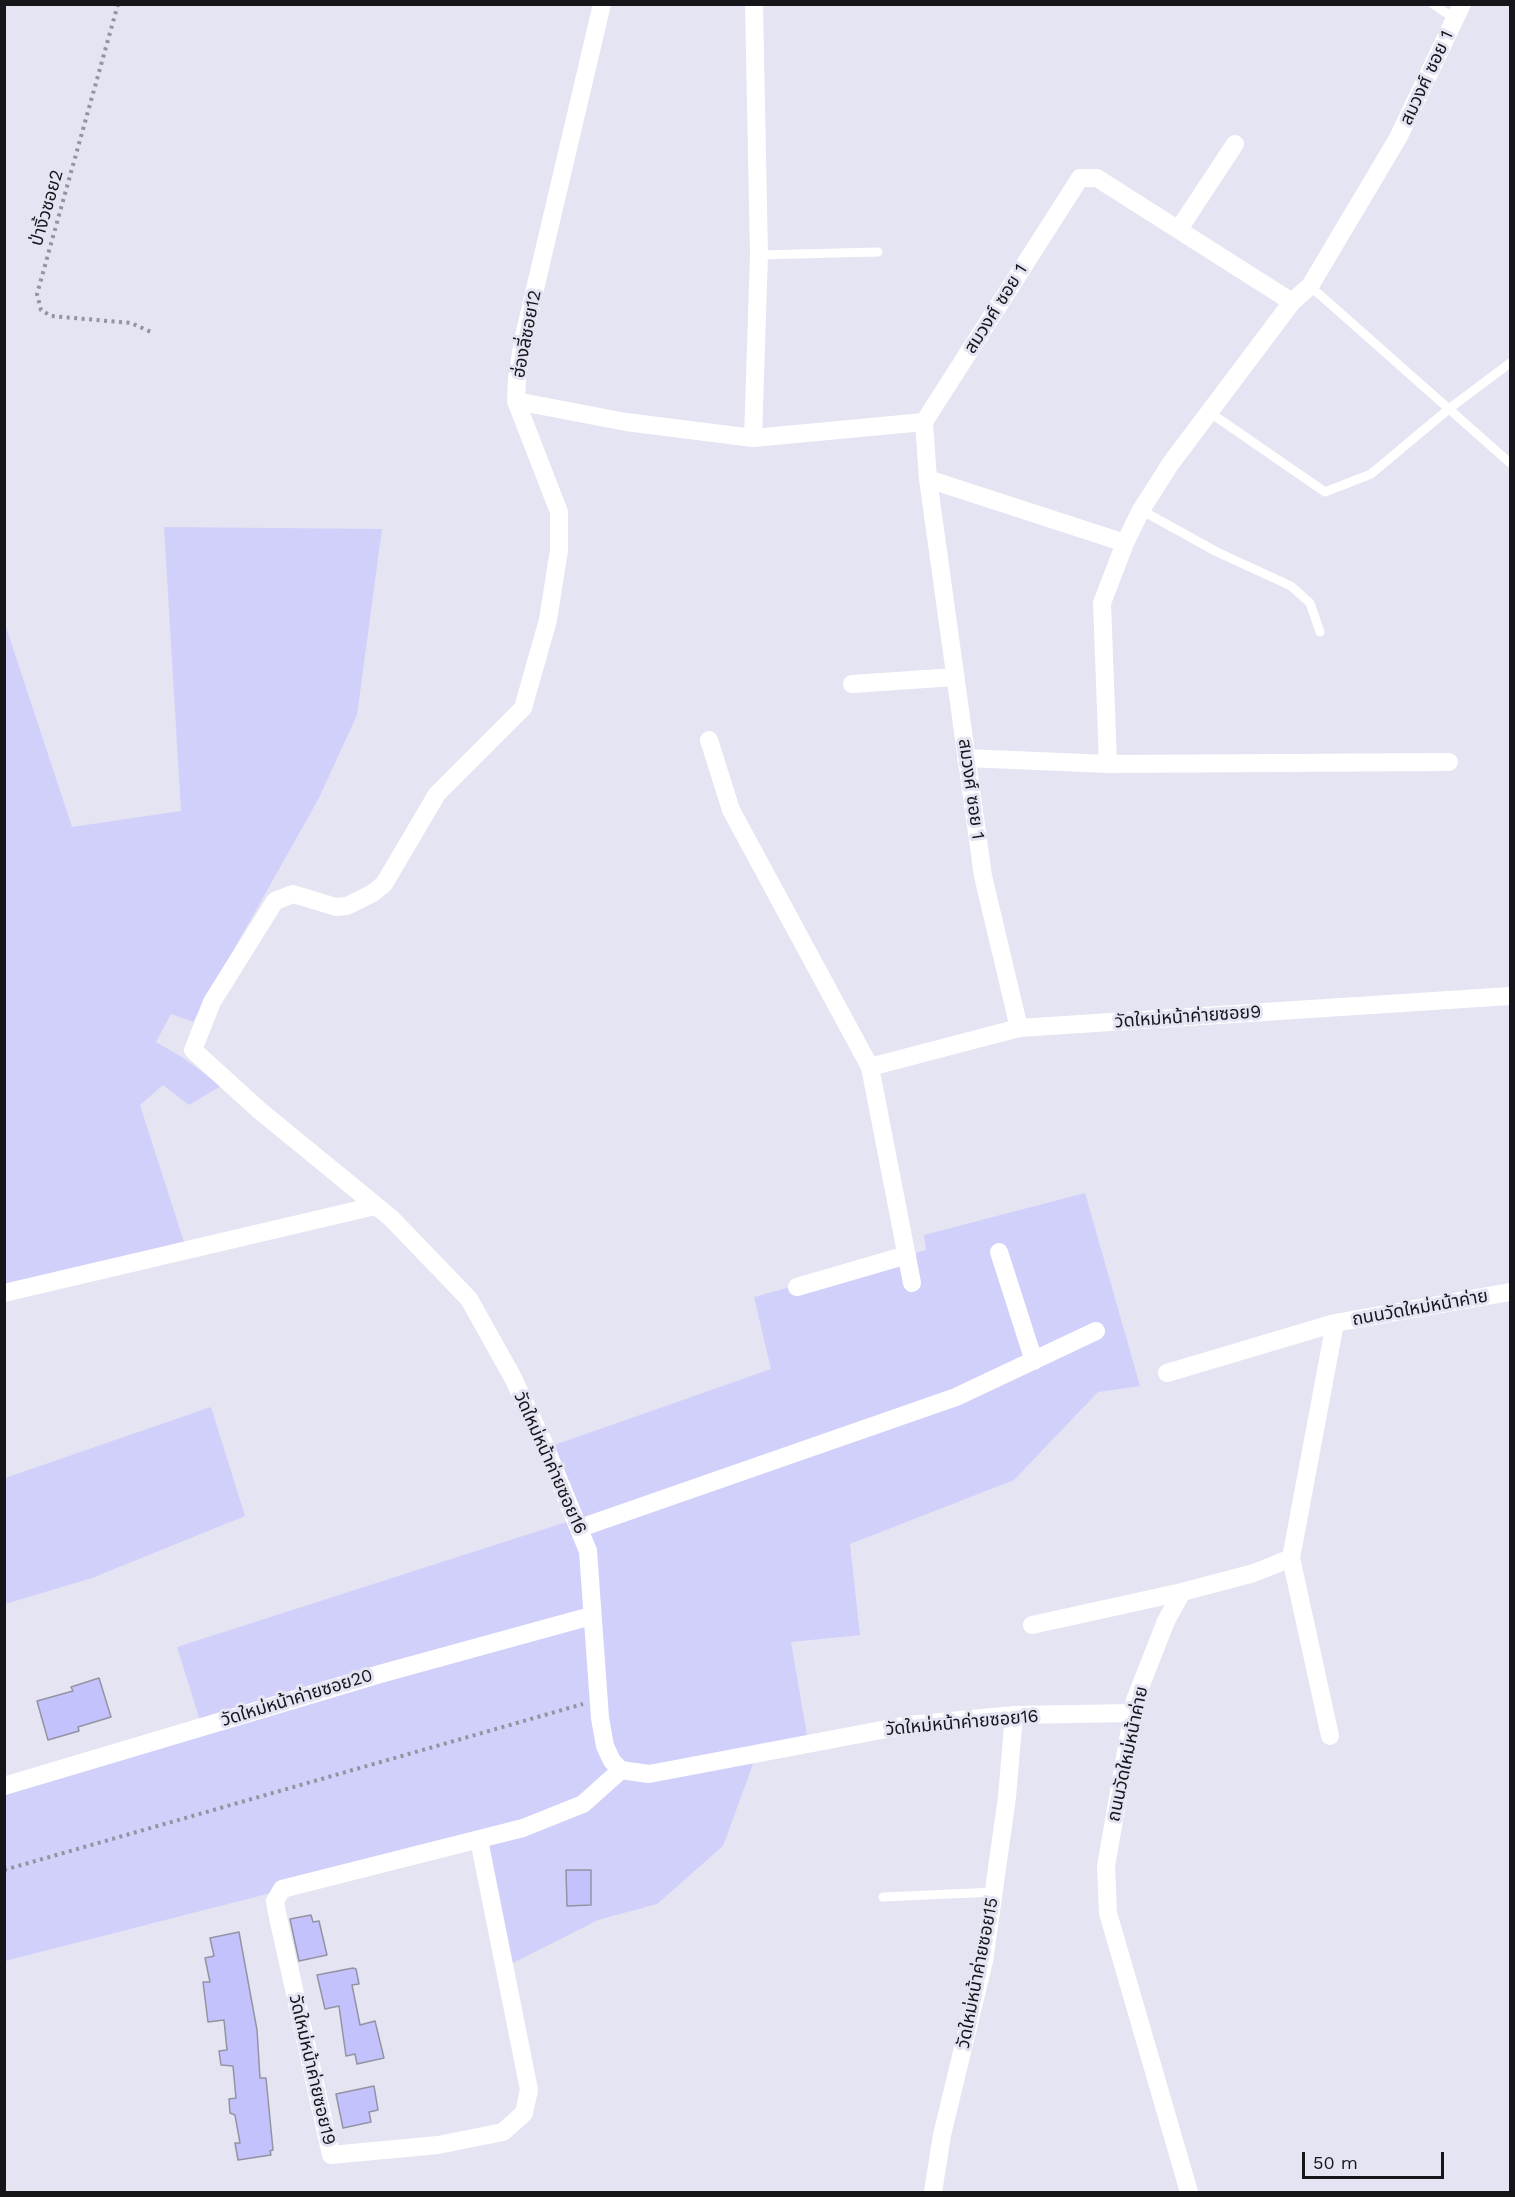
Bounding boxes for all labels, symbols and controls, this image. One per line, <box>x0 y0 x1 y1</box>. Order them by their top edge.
street label: สมวงศ์ ซอย 1 <box>1396 27 1458 129</box>
street label: ป่างิ้วซอย2 <box>26 167 68 249</box>
street label: สมวงศ์ ซอย 1 <box>960 260 1032 358</box>
street label: ฮ่องลี่ซอย12 <box>508 288 546 380</box>
street label: สมวงศ์ ซอย 1 <box>953 737 989 841</box>
street label: วัดใหม่หน้าค่ายซอย9 <box>1114 1001 1262 1033</box>
street label: ถนนวัดใหม่หน้าค่าย <box>1350 1285 1490 1331</box>
street label: วัดใหม่หน้าค่ายซอย16 <box>509 1388 591 1538</box>
street label: วัดใหม่หน้าค่ายซอย20 <box>219 1665 375 1731</box>
street label: ถนนวัดใหม่หน้าค่าย <box>1103 1684 1153 1824</box>
street label: วัดใหม่หน้าค่ายซอย16 <box>884 1706 1040 1740</box>
street label: วัดใหม่หน้าค่ายซอย15 <box>953 1896 1003 2050</box>
street label: วัดใหม่หน้าค่ายซอย19 <box>284 1993 340 2147</box>
scale bar <box>1305 2140 1448 2178</box>
text: 50 m <box>1313 2152 1358 2173</box>

